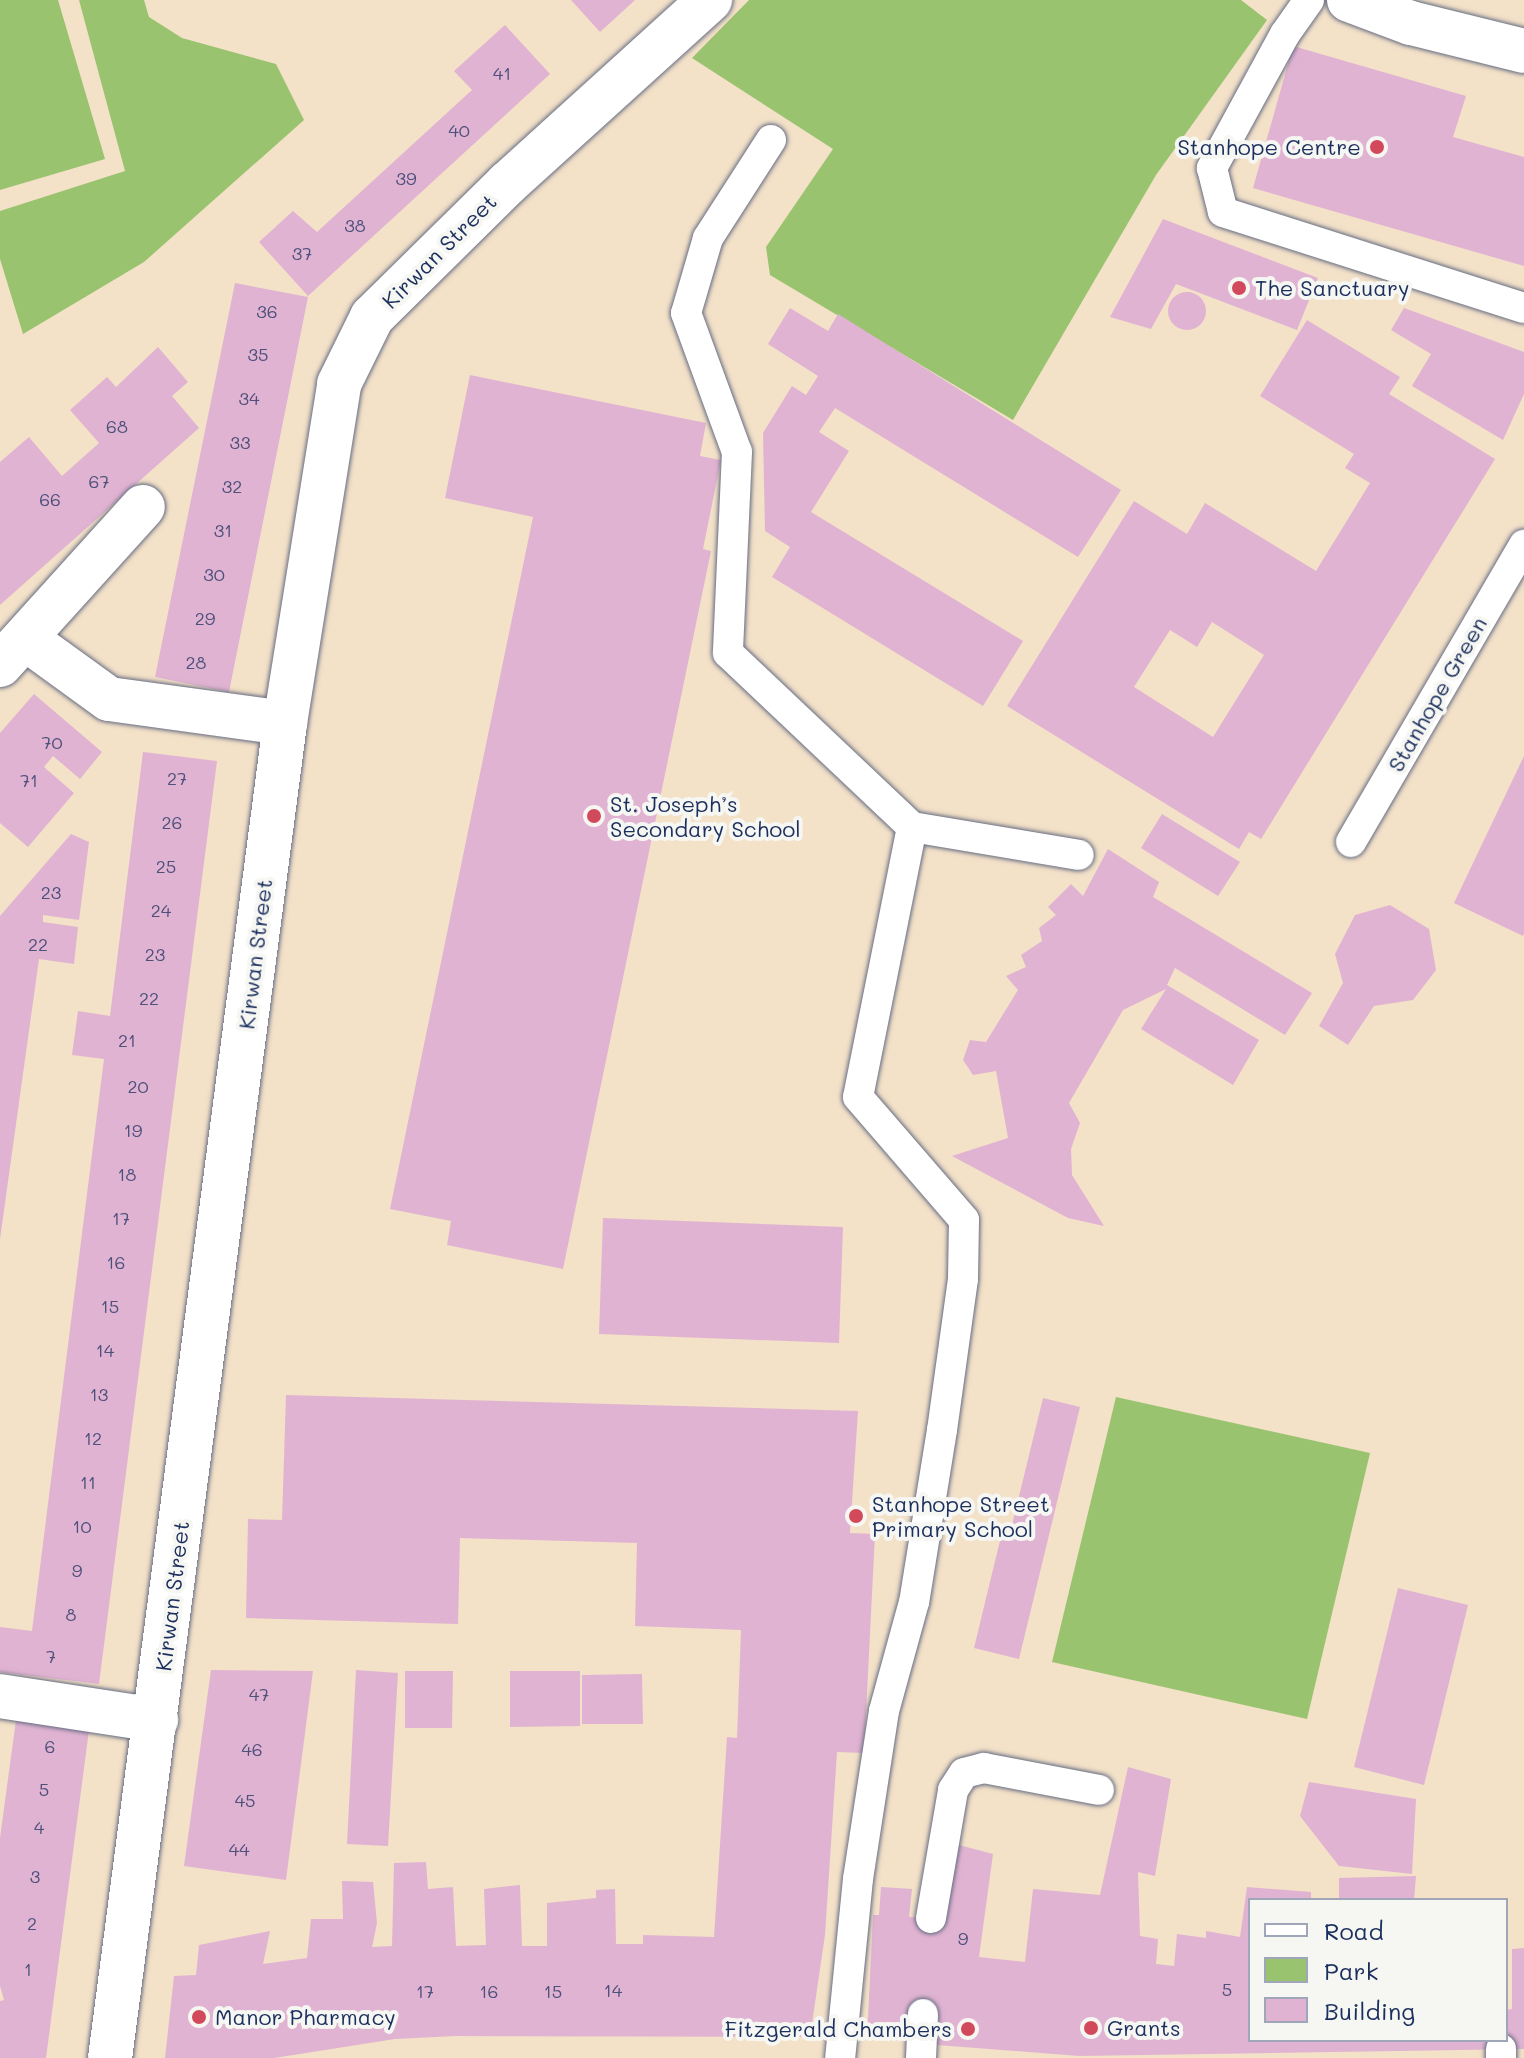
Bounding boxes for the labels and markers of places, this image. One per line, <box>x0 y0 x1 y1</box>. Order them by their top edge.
place label: Stanhope Centre <box>1177 134 1361 160</box>
marker: Stanhope Centre <box>1368 138 1386 156</box>
place label: The Sanctuary <box>1255 275 1409 301</box>
marker: The Sanctuary <box>1230 279 1248 297</box>
place label: St. Joseph’s Secondary School <box>610 790 801 842</box>
marker: St. Joseph’s Secondary School <box>585 807 603 825</box>
place label: Stanhope Street Primary School <box>872 1490 1050 1542</box>
marker: Stanhope Street Primary School <box>847 1507 865 1525</box>
place label: Manor Pharmacy <box>215 2004 396 2030</box>
marker: Manor Pharmacy <box>190 2008 208 2026</box>
place label: Grants <box>1107 2015 1181 2041</box>
place label: Fitzgerald Chambers <box>725 2016 952 2042</box>
marker: Grants <box>1082 2019 1100 2037</box>
marker: Fitzgerald Chambers <box>959 2020 977 2038</box>

